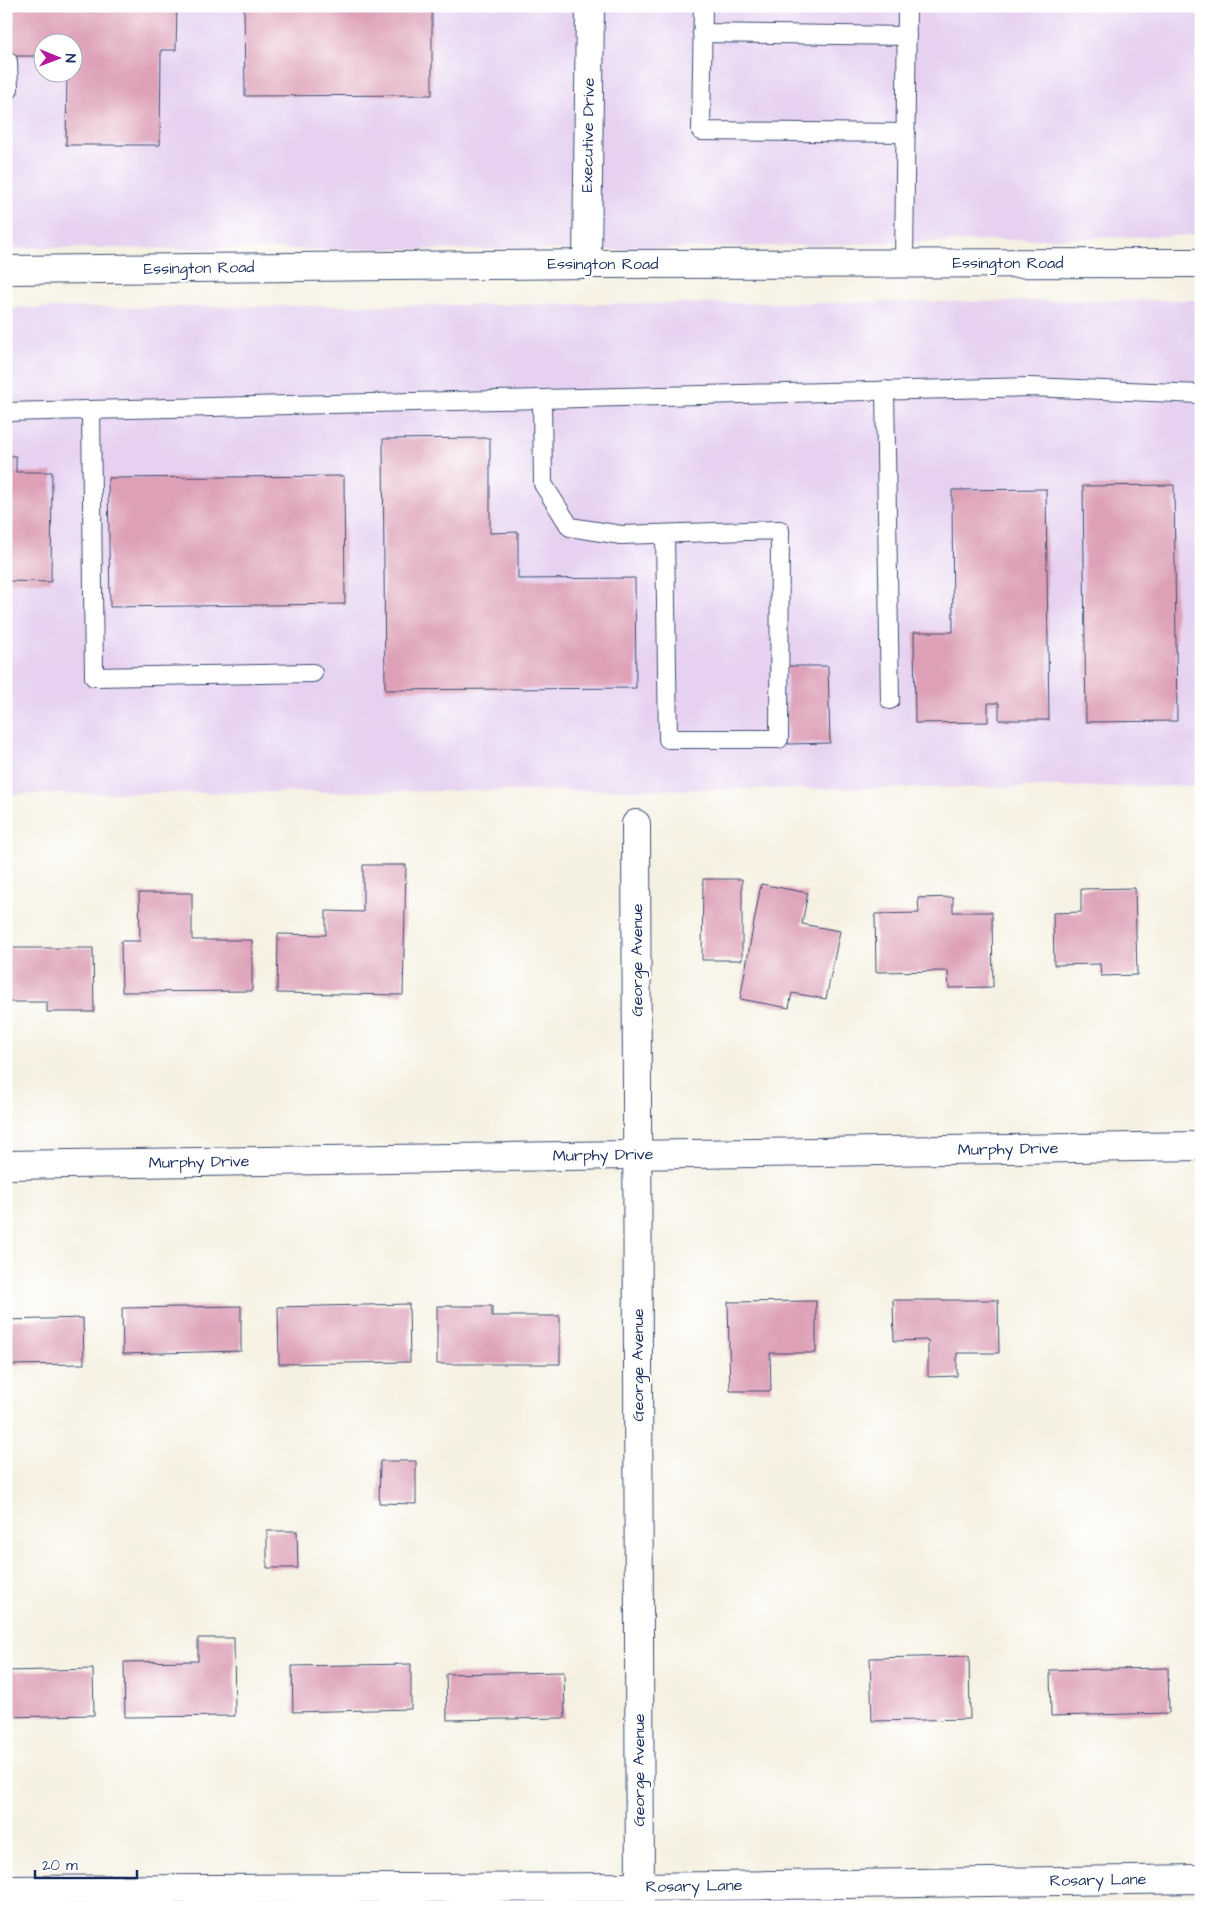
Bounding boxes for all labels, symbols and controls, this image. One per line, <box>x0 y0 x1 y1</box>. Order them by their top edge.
north arrow <box>32 32 82 82</box>
text: N <box>60 54 80 63</box>
street label: Executive Drive <box>576 77 600 193</box>
street label: Essington Road <box>953 252 1063 275</box>
street label: Essington Road <box>548 253 658 276</box>
street label: Essington Road <box>143 256 255 281</box>
street label: George Avenue <box>626 903 649 1016</box>
street label: Murphy Drive <box>957 1137 1059 1162</box>
street label: Murphy Drive <box>552 1143 654 1168</box>
street label: Murphy Drive <box>148 1150 250 1175</box>
street label: George Avenue <box>627 1308 650 1421</box>
street label: George Avenue <box>628 1713 651 1826</box>
scale bar <box>35 1848 138 1880</box>
text: 20 m <box>42 1855 78 1876</box>
street label: Rosary Lane <box>1050 1868 1147 1893</box>
street label: Rosary Lane <box>646 1874 743 1899</box>

